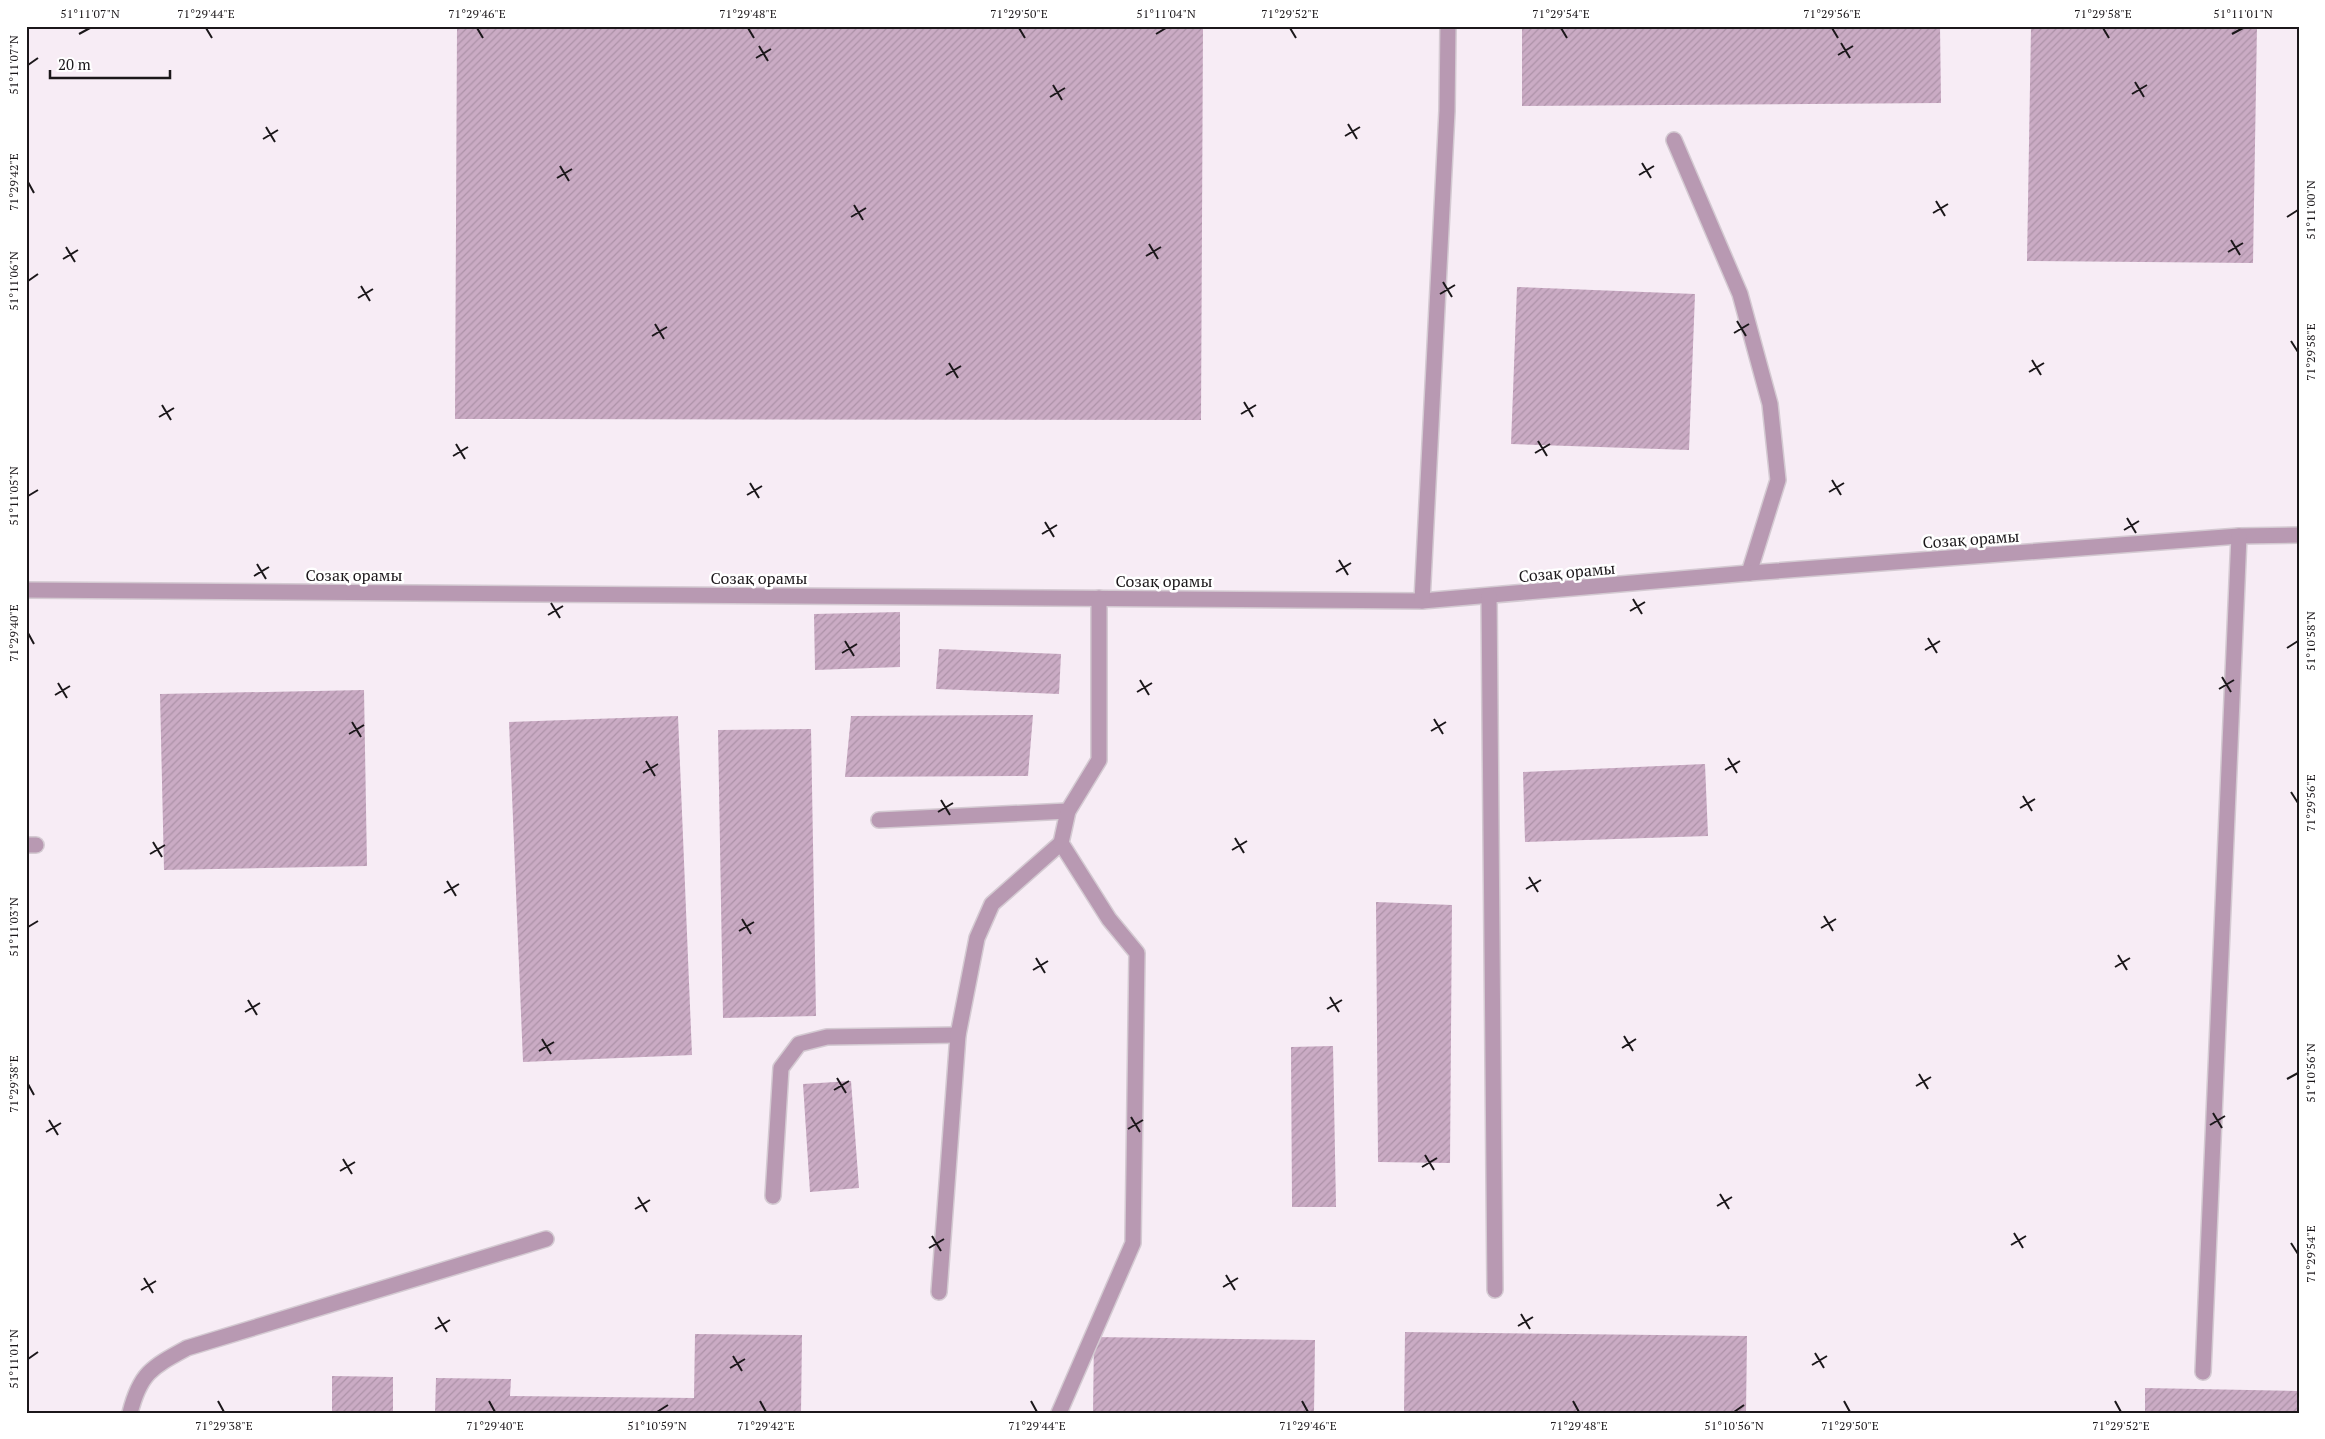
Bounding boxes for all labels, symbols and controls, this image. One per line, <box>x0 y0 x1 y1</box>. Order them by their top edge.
text: 51°11'07"N <box>60 6 120 21</box>
text: 71°29'44"E <box>177 6 235 21</box>
text: 71°29'46"E <box>448 6 506 21</box>
text: 71°29'48"E <box>719 6 777 21</box>
text: 71°29'50"E <box>990 6 1048 21</box>
text: 51°11'04"N <box>1136 6 1196 21</box>
text: 71°29'52"E <box>1261 6 1319 21</box>
text: 71°29'54"E <box>1532 6 1590 21</box>
text: 71°29'56"E <box>1803 6 1861 21</box>
text: 71°29'58"E <box>2074 6 2132 21</box>
text: 51°11'01"N <box>2213 6 2273 21</box>
text: 51°11'07"N <box>6 35 21 95</box>
scale bar <box>50 48 170 80</box>
text: 20 m <box>58 54 91 74</box>
text: 71°29'42"E <box>6 153 21 211</box>
text: 51°11'00"N <box>2303 180 2318 240</box>
text: 51°11'06"N <box>6 251 21 311</box>
text: 71°29'58"E <box>2303 323 2318 381</box>
text: 51°11'05"N <box>6 466 21 526</box>
street label: Созақ орамы <box>1922 525 2020 553</box>
street label: Созақ орамы <box>1518 557 1616 587</box>
street label: Созақ орамы <box>306 564 402 586</box>
street label: Созақ орамы <box>711 567 807 589</box>
street label: Созақ орамы <box>1116 570 1212 592</box>
text: 71°29'40"E <box>6 604 21 662</box>
text: 51°10'58"N <box>2303 611 2318 671</box>
text: 71°29'56"E <box>2303 774 2318 832</box>
text: 51°11'03"N <box>6 897 21 957</box>
text: 51°10'56"N <box>2303 1043 2318 1103</box>
text: 71°29'38"E <box>6 1055 21 1113</box>
text: 71°29'54"E <box>2303 1225 2318 1283</box>
text: 51°11'01"N <box>6 1329 21 1389</box>
text: 71°29'38"E <box>195 1418 253 1433</box>
text: 71°29'40"E <box>466 1418 524 1433</box>
text: 51°10'59"N <box>627 1418 687 1433</box>
text: 71°29'42"E <box>737 1418 795 1433</box>
text: 71°29'44"E <box>1008 1418 1066 1433</box>
text: 71°29'46"E <box>1279 1418 1337 1433</box>
text: 71°29'48"E <box>1550 1418 1608 1433</box>
text: 51°10'56"N <box>1704 1418 1764 1433</box>
text: 71°29'50"E <box>1821 1418 1879 1433</box>
text: 71°29'52"E <box>2092 1418 2150 1433</box>

